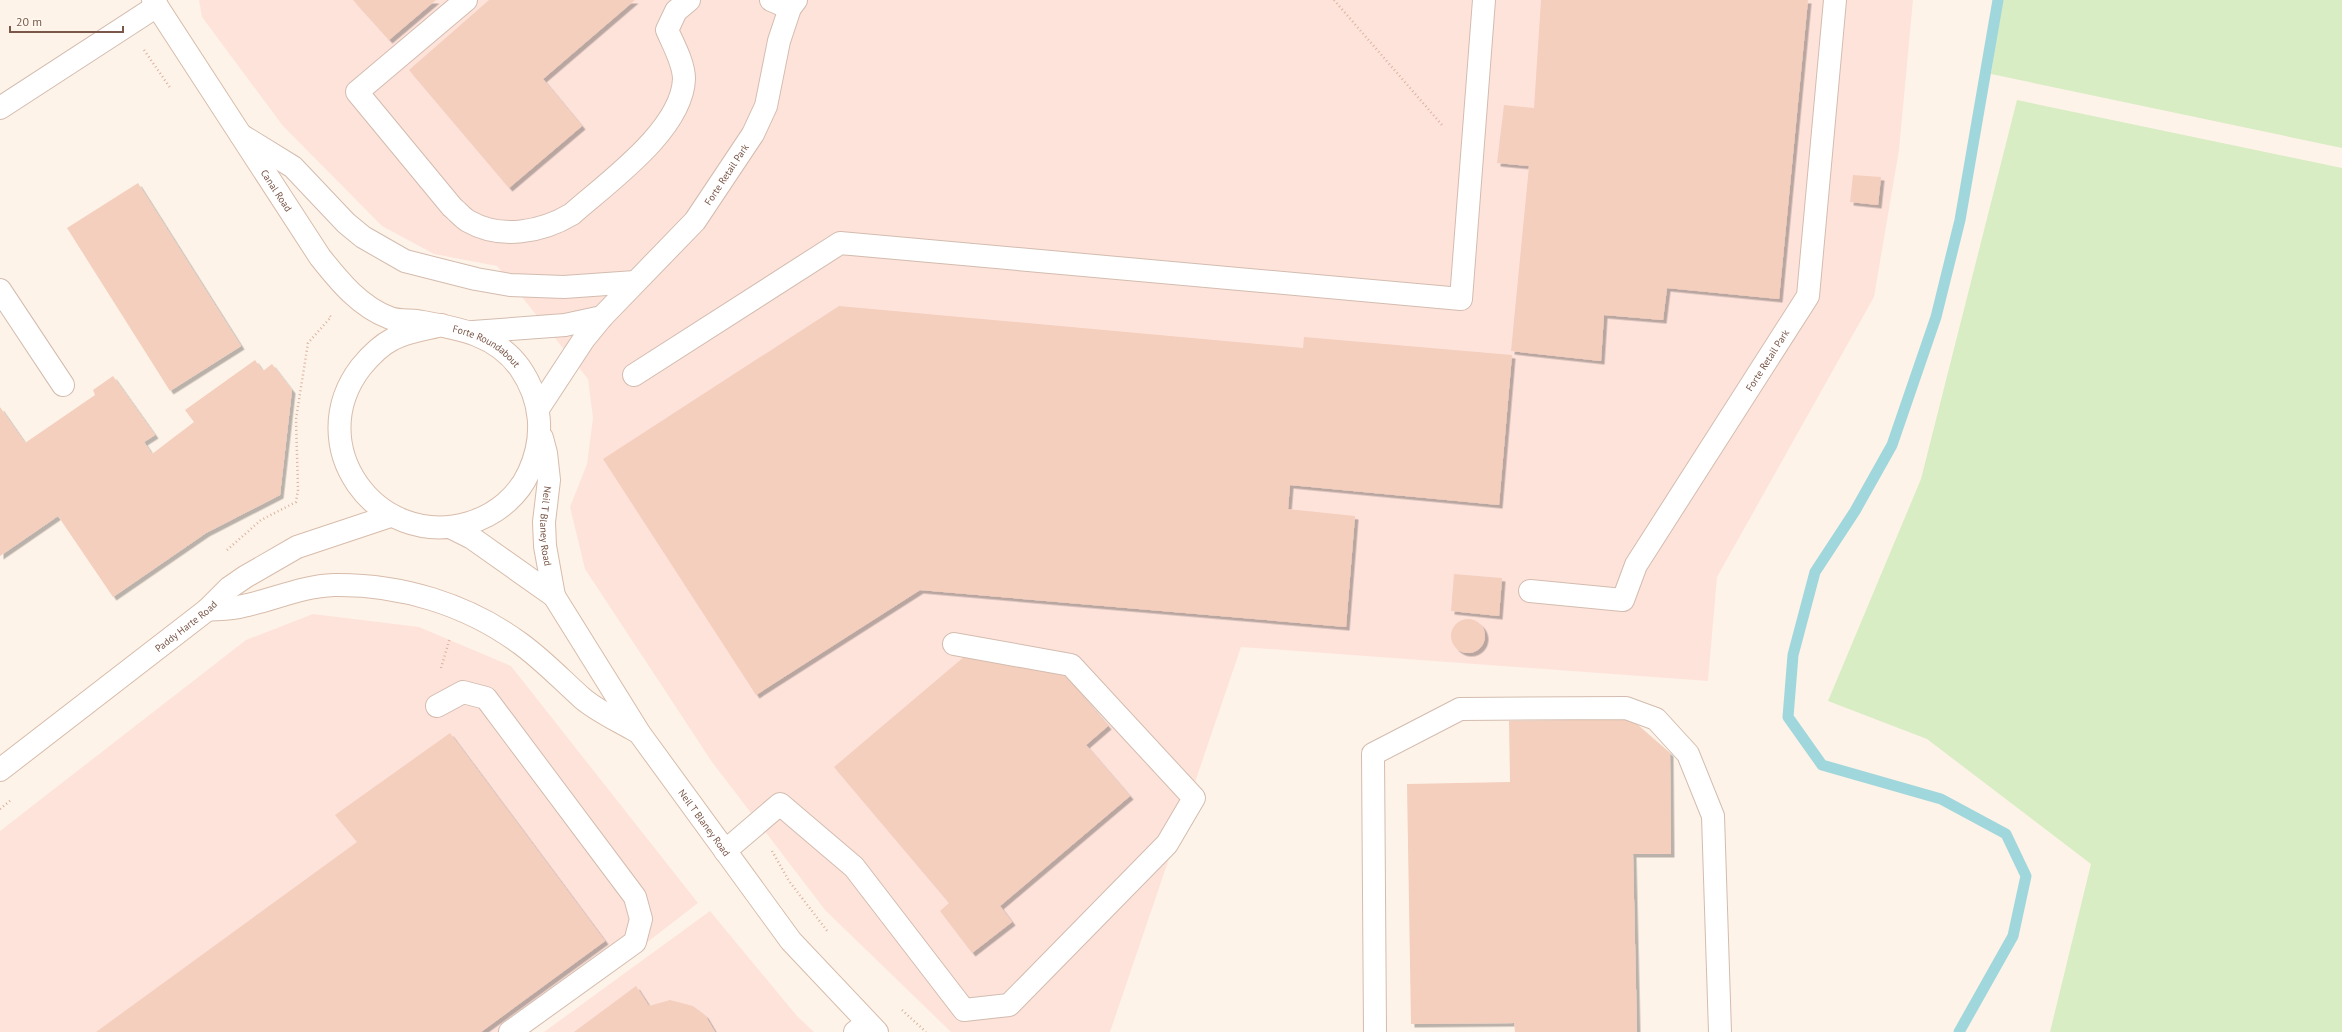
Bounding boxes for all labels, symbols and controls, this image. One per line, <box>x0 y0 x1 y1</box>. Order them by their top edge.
scale bar <box>10 8 123 34</box>
text: 20 m <box>16 14 42 29</box>
street label: Forte Retail Park <box>701 141 752 208</box>
street label: Canal Road <box>258 167 295 214</box>
street label: Forte Roundabout <box>451 322 523 370</box>
street label: Forte Retail Park <box>1743 327 1792 394</box>
street label: Neil T Blaney Road <box>537 485 554 567</box>
street label: Paddy Harte Road <box>152 598 220 655</box>
street label: Neil T Blaney Road <box>675 787 733 859</box>

